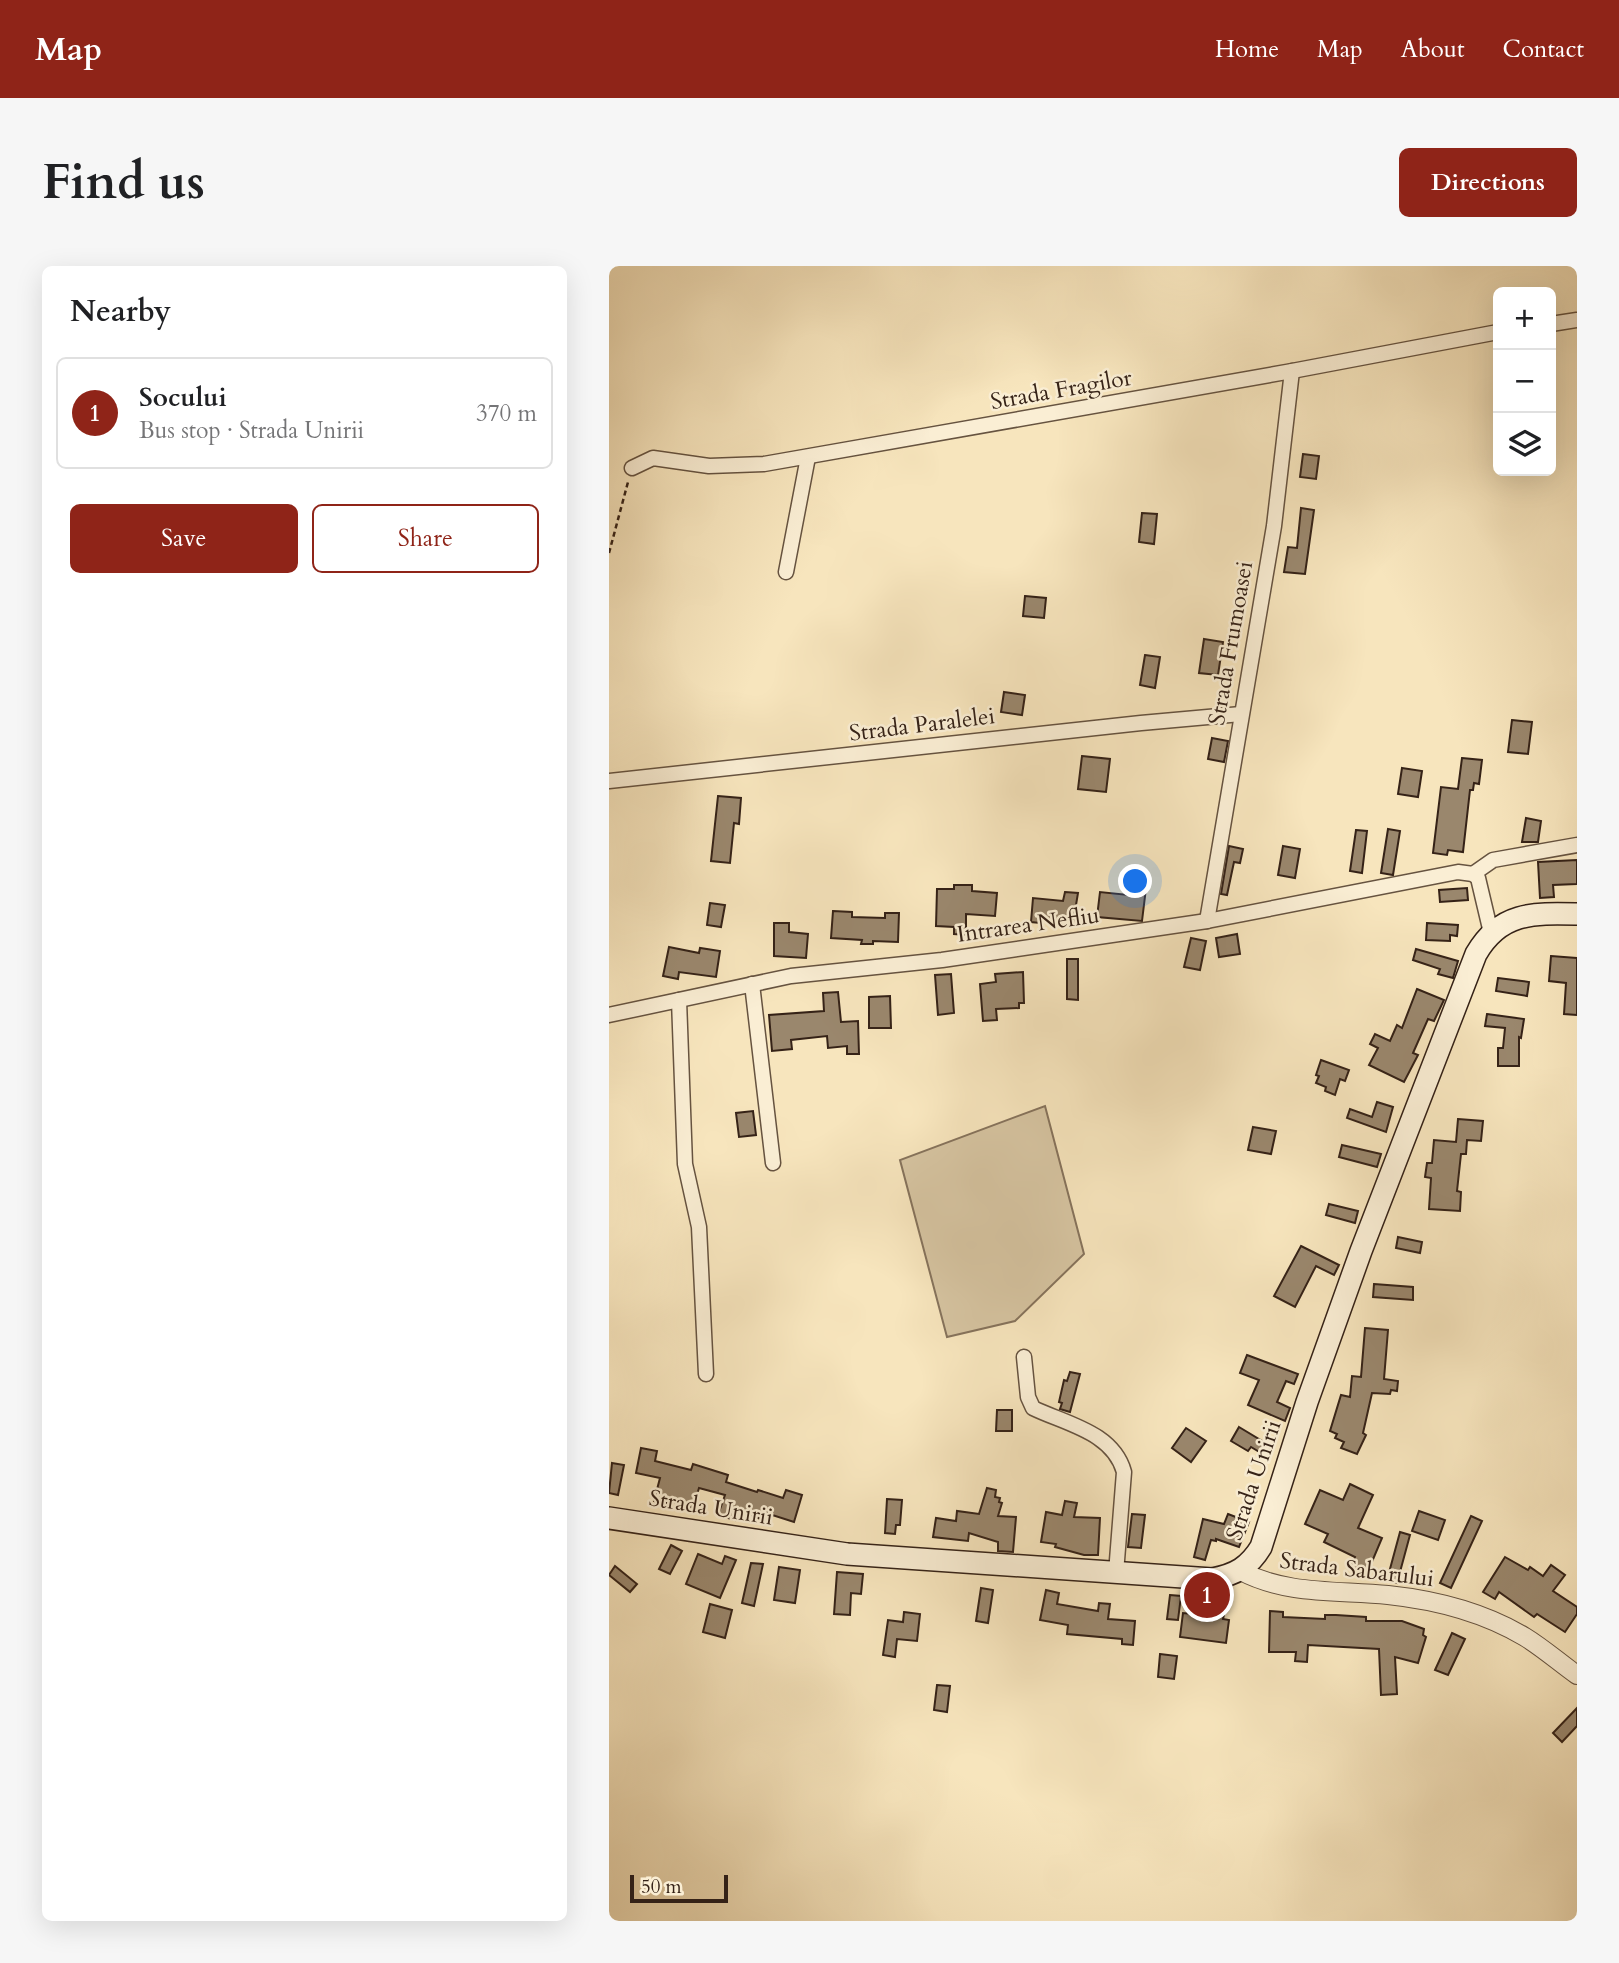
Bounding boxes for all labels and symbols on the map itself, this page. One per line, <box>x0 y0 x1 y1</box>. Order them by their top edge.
street label: Strada Fragilor <box>988 362 1135 417</box>
street label: Strada Frumoasei <box>1201 559 1260 728</box>
street label: Strada Paralelei <box>848 700 997 749</box>
your location <box>1118 864 1152 898</box>
street label: Intrarea Nefliu <box>955 899 1101 950</box>
street label: Strada Unirii <box>1218 1416 1288 1544</box>
street label: Strada Unirii <box>647 1482 775 1533</box>
street label: Strada Sabarului <box>1278 1545 1436 1594</box>
pin: 1 <box>1184 1569 1230 1621</box>
scale bar <box>630 1872 728 1904</box>

